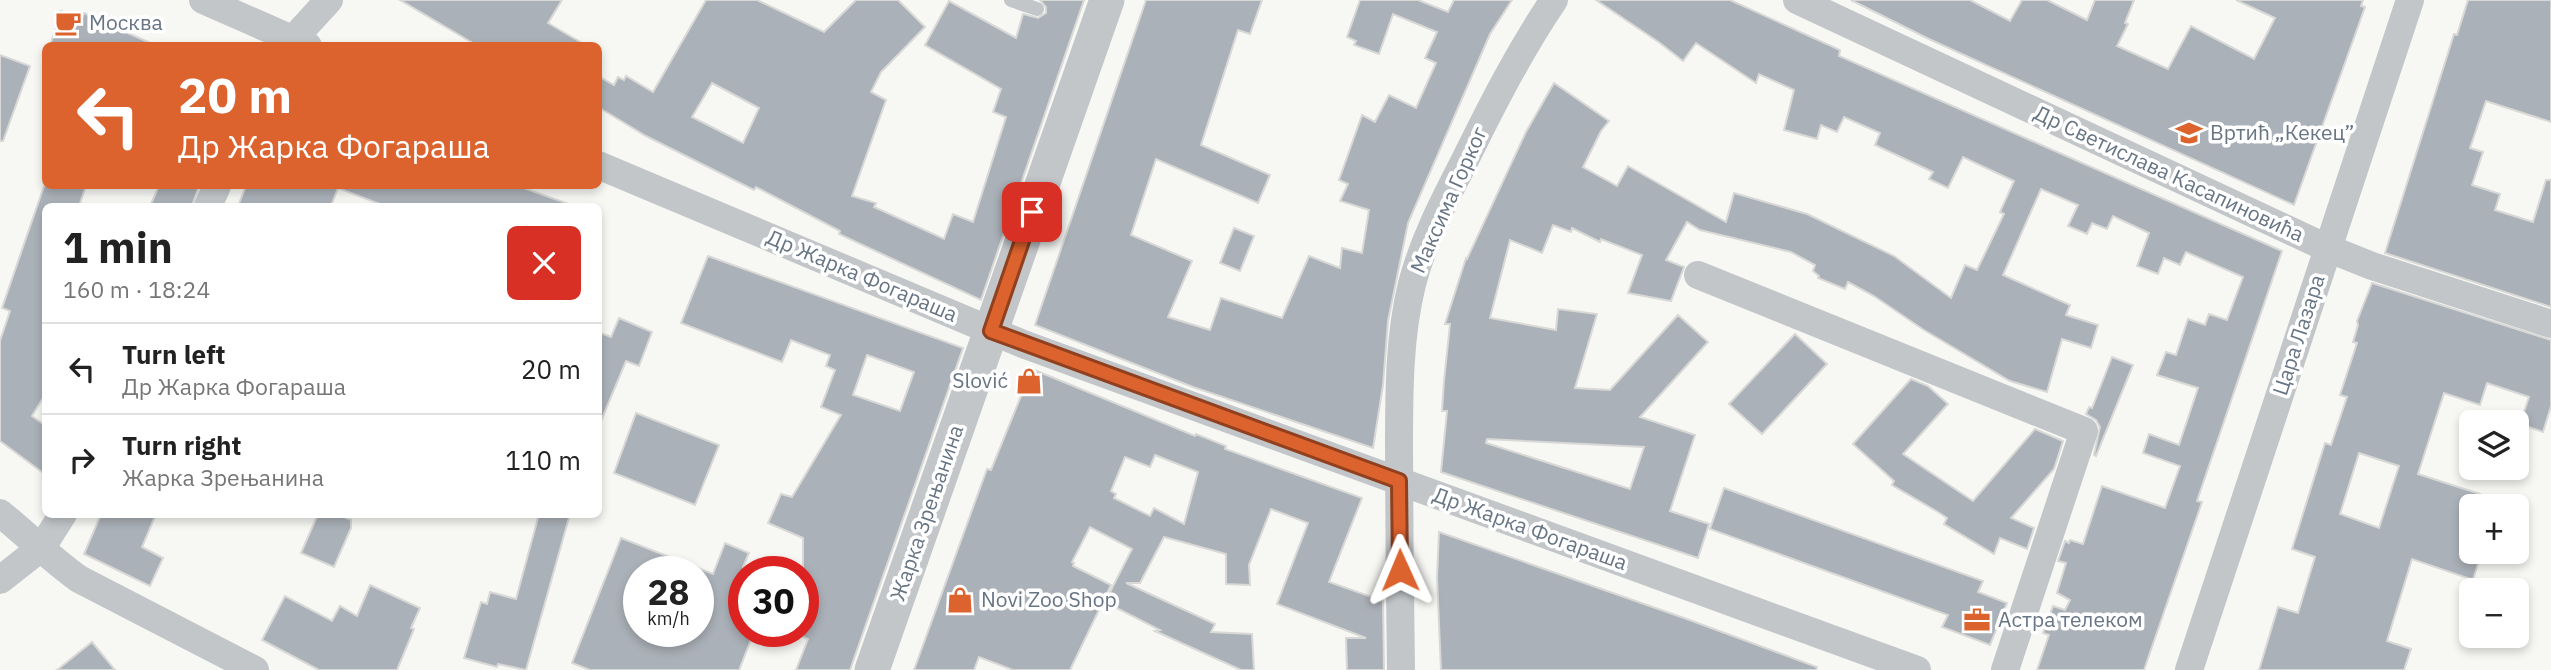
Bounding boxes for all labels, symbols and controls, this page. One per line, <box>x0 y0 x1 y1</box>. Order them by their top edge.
cafe icon: Москва <box>53 8 83 38</box>
place label: Москва <box>89 8 163 36</box>
text: 20 m <box>178 63 292 126</box>
icon: left <box>63 70 154 161</box>
street label: Др Светислава Касапиновића <box>2030 98 2309 248</box>
school or university icon: Вртић „Кекец” <box>2174 118 2204 148</box>
place label: Вртић „Кекец” <box>2210 118 2355 146</box>
street label: Максима Горког <box>1403 122 1493 277</box>
text: Др Жарка Фогараша <box>178 125 490 167</box>
pin <box>1002 182 1062 242</box>
icon: arrive <box>1013 193 1051 231</box>
text: 1 min <box>63 220 173 275</box>
street label: Др Жарка Фогараша <box>763 222 962 328</box>
button: close <box>507 226 581 300</box>
street label: Цара Лазара <box>2265 271 2331 399</box>
text: 160 m · 18:24 <box>63 274 210 304</box>
text: Turn left <box>122 337 225 371</box>
icon: left <box>63 350 101 388</box>
text: 20 m <box>521 352 581 386</box>
place label: Slović <box>952 366 1008 394</box>
shop icon: Slović <box>1014 366 1044 396</box>
text: Др Жарка Фогараша <box>122 371 346 401</box>
map controls <box>2459 410 2529 648</box>
button: layers <box>2459 410 2529 480</box>
street label: Жарка Зрењанина <box>883 421 969 604</box>
text: Turn right <box>122 428 241 462</box>
icon: right <box>63 441 101 479</box>
text: 110 m <box>505 443 581 477</box>
text: Жарка Зрењанина <box>122 462 324 492</box>
street label: Др Жарка Фогараша <box>1429 480 1631 576</box>
button: + <box>2459 494 2529 564</box>
position arrow <box>1363 533 1437 607</box>
speed limit sign: 30 <box>728 556 819 647</box>
text: 28 <box>647 569 690 615</box>
button: − <box>2459 578 2529 648</box>
shop icon: Novi Zoo Shop <box>945 585 975 615</box>
place label: Novi Zoo Shop <box>981 585 1117 613</box>
office icon: Астра телеком <box>1962 605 1992 635</box>
place label: Астра телеком <box>1998 605 2143 633</box>
text: km/h <box>647 607 690 630</box>

